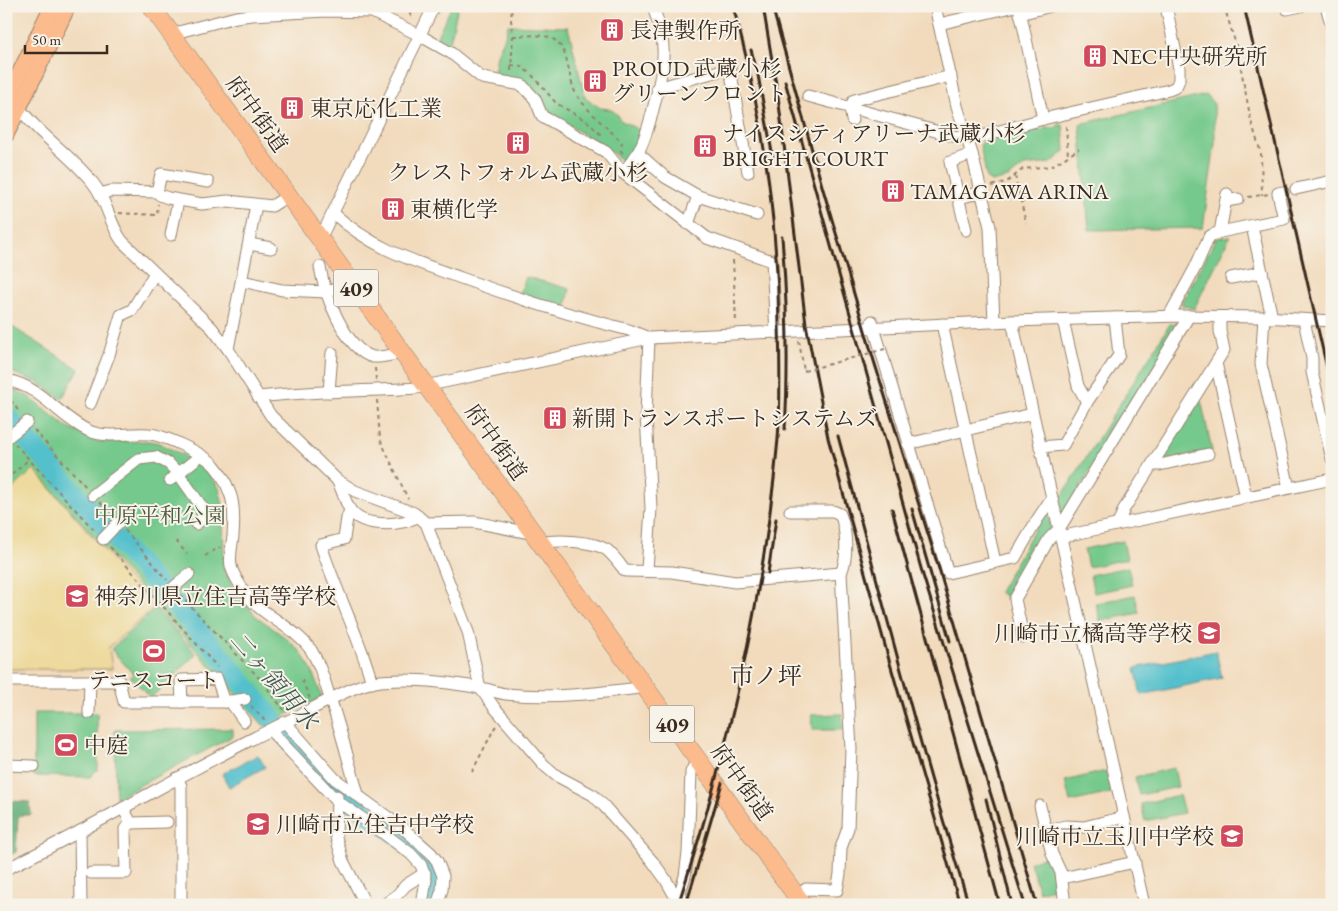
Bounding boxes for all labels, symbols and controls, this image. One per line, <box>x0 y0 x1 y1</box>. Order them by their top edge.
place label: 長津製作所 <box>630 16 740 45</box>
building icon: 長津製作所 <box>599 17 625 43</box>
scale bar <box>25 22 108 54</box>
text: 50 m <box>32 30 61 49</box>
place label: NEC中央研究所 <box>1112 42 1267 71</box>
building icon: NEC中央研究所 <box>1082 43 1108 69</box>
place label: PROUD 武蔵小杉 グリーンフロント <box>612 54 788 108</box>
building icon: PROUD 武蔵小杉 グリーンフロント <box>582 68 608 94</box>
street label: 府中街道 <box>219 70 295 158</box>
place label: 東京応化工業 <box>310 94 442 123</box>
building icon: 東京応化工業 <box>279 95 305 121</box>
place label: ナイスシティアリーナ武蔵小杉 BRIGHT COURT <box>722 119 1026 173</box>
building icon: クレストフォルム武蔵小杉 <box>505 130 531 156</box>
building icon: ナイスシティアリーナ武蔵小杉 BRIGHT COURT <box>692 133 718 159</box>
place label: クレストフォルム武蔵小杉 <box>388 158 648 187</box>
place label: TAMAGAWA ARINA <box>910 177 1109 206</box>
building icon: TAMAGAWA ARINA <box>880 178 906 204</box>
place label: 東横化学 <box>410 195 498 224</box>
building icon: 東横化学 <box>380 196 406 222</box>
road number: 409 <box>334 270 378 306</box>
street label: 府中街道 <box>458 398 534 486</box>
place label: 新開トランスポートシステムズ <box>572 404 877 433</box>
building icon: 新開トランスポートシステムズ <box>542 405 568 431</box>
park label: 中原平和公園 <box>94 501 226 530</box>
place label: 神奈川県立住吉高等学校 <box>94 582 336 611</box>
school or university icon: 神奈川県立住吉高等学校 <box>64 583 90 609</box>
place label: 川崎市立橘高等学校 <box>994 619 1192 648</box>
school or university icon: 川崎市立橘高等学校 <box>1196 620 1222 646</box>
water label: 二ヶ領用水 <box>223 625 326 737</box>
sports icon: テニスコート <box>141 638 167 664</box>
district label: 市ノ坪 <box>730 660 802 691</box>
place label: テニスコート <box>88 666 220 695</box>
road number: 409 <box>650 706 694 742</box>
place label: 中庭 <box>84 731 128 760</box>
sports icon: 中庭 <box>53 732 79 758</box>
street label: 府中街道 <box>704 738 780 826</box>
place label: 川崎市立住吉中学校 <box>276 810 474 839</box>
school or university icon: 川崎市立住吉中学校 <box>245 811 271 837</box>
place label: 川崎市立玉川中学校 <box>1016 822 1214 851</box>
school or university icon: 川崎市立玉川中学校 <box>1219 823 1245 849</box>

